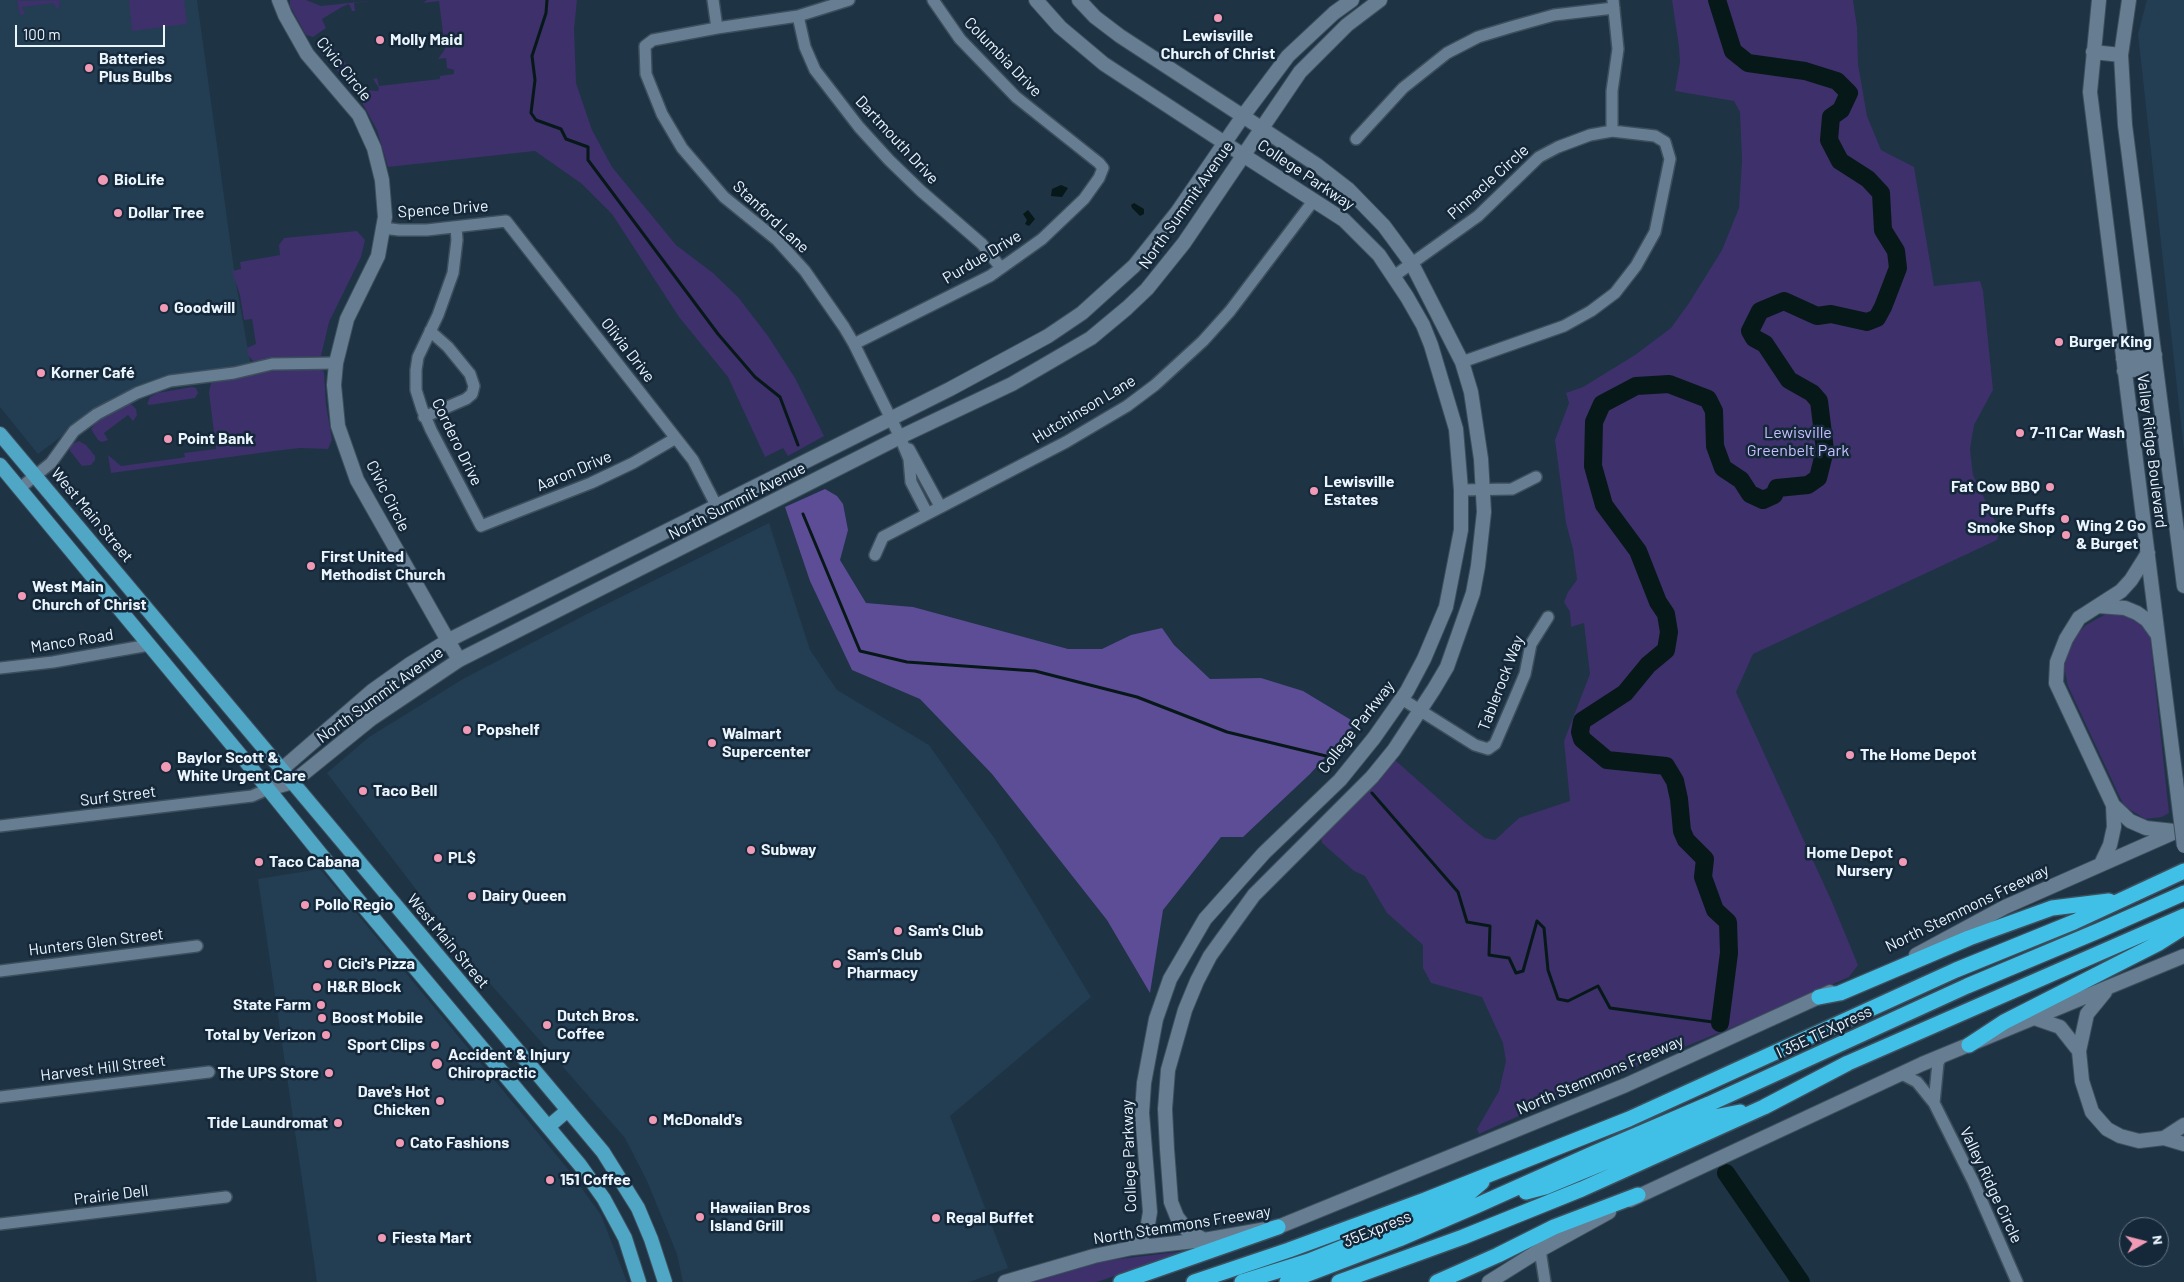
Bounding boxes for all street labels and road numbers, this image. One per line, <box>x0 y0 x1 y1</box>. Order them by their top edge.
street label: Columbia Drive <box>960 13 1046 101</box>
street label: Civic Circle <box>312 33 376 105</box>
street label: Dartmouth Drive <box>851 92 943 188</box>
street label: College Parkway <box>1254 135 1358 215</box>
street label: North Summit Avenue <box>1135 137 1237 273</box>
street label: Pinnacle Circle <box>1443 140 1533 224</box>
street label: Stanford Lane <box>729 177 813 257</box>
street label: Spence Drive <box>397 196 489 222</box>
street label: Purdue Drive <box>939 226 1025 288</box>
street label: Olivia Drive <box>597 314 659 386</box>
street label: Hutchinson Lane <box>1029 371 1139 447</box>
street label: Valley Ridge Boulevard <box>2133 373 2171 529</box>
street label: Cordero Drive <box>428 395 486 489</box>
street label: Aaron Drive <box>534 447 614 495</box>
street label: Civic Circle <box>362 457 414 535</box>
street label: North Summit Avenue <box>665 458 809 544</box>
street label: West Main Street <box>47 464 137 566</box>
street label: Manco Road <box>29 625 115 657</box>
street label: Tablerock Way <box>1474 633 1528 733</box>
street label: North Summit Avenue <box>313 643 447 747</box>
street label: College Parkway <box>1314 677 1398 777</box>
street label: Surf Street <box>79 782 157 810</box>
street label: North Stemmons Freeway <box>1882 860 2052 956</box>
street label: West Main Street <box>403 890 493 992</box>
street label: Hunters Glen Street <box>27 924 165 960</box>
street label: I 35E TEXpress <box>1773 1002 1875 1062</box>
street label: North Stemmons Freeway <box>1514 1031 1686 1119</box>
street label: Harvest Hill Street <box>39 1051 167 1085</box>
street label: College Parkway <box>1117 1099 1141 1213</box>
street label: Valley Ridge Circle <box>1956 1124 2026 1246</box>
street label: Prairie Dell <box>73 1181 149 1209</box>
street label: North Stemmons Freeway <box>1092 1201 1272 1249</box>
street label: 35Express <box>1340 1207 1414 1251</box>

